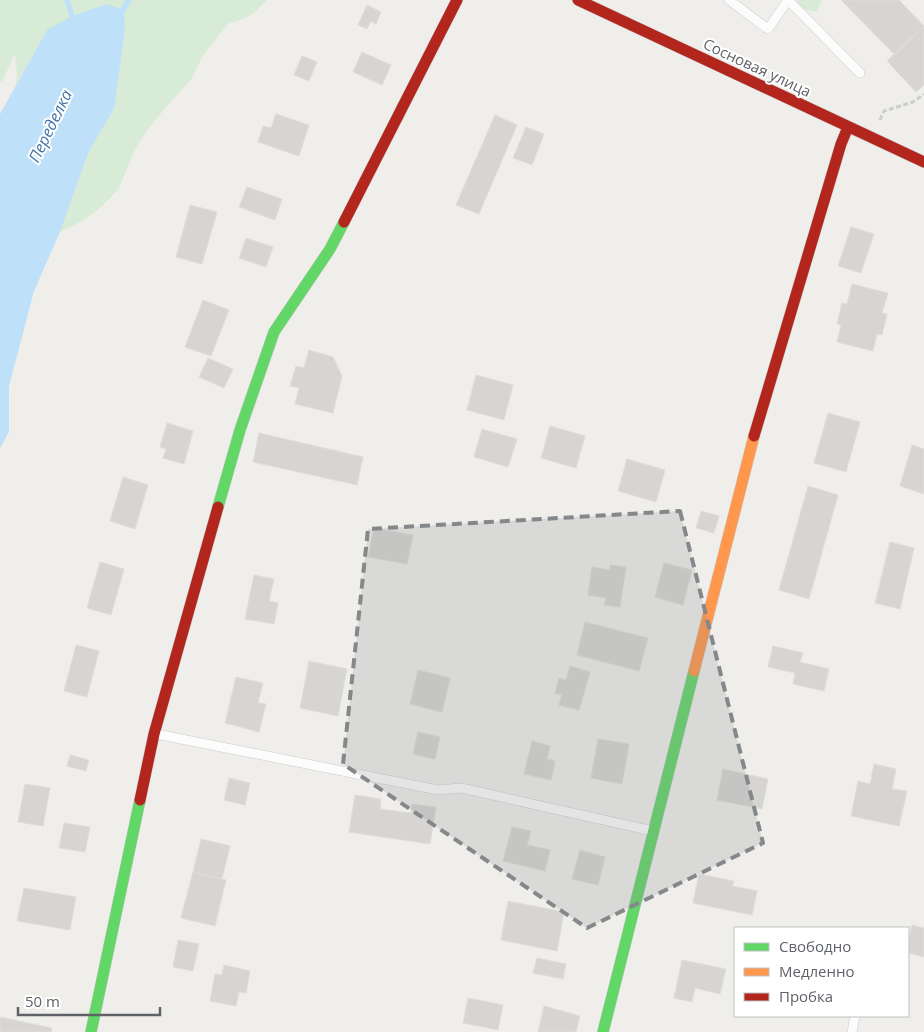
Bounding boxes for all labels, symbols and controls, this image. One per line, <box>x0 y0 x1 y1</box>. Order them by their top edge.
street label: Сосновая улица <box>700 33 815 101</box>
water label: Переделка <box>23 86 77 166</box>
legend <box>734 927 909 1017</box>
text: Свободно <box>779 936 851 956</box>
text: Медленно <box>779 961 855 981</box>
scale bar <box>18 984 160 1016</box>
text: Пробка <box>779 986 833 1006</box>
text: 50 m <box>25 991 60 1011</box>

